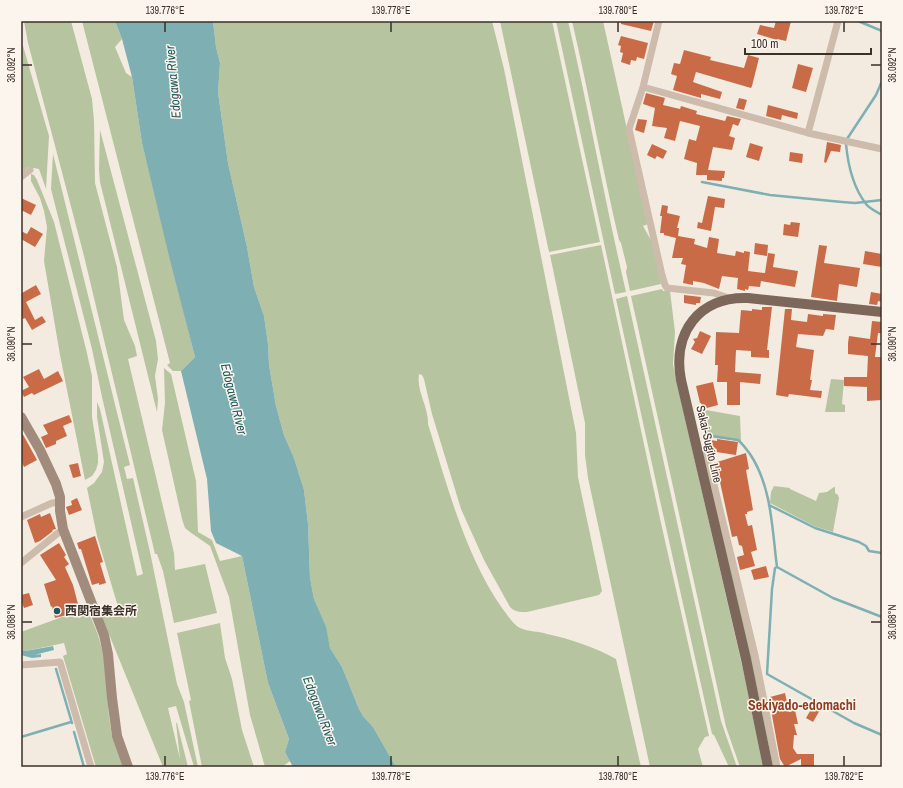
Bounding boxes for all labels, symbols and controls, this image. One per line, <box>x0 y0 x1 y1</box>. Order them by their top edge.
text: 139.776°E <box>145 4 185 17</box>
text: 139.778°E <box>371 4 411 17</box>
text: 139.780°E <box>598 4 638 17</box>
text: 139.782°E <box>824 4 864 17</box>
scale bar <box>745 30 871 56</box>
text: 100 m <box>751 36 778 52</box>
water label: Edogawa River <box>161 45 185 119</box>
text: 36.092°N <box>5 47 18 83</box>
text: 36.092°N <box>886 47 899 83</box>
text: 36.090°N <box>5 326 18 362</box>
text: 36.090°N <box>886 326 899 362</box>
water label: Edogawa River <box>217 362 251 437</box>
street label: Sakai-Sugito Line <box>692 404 726 484</box>
place label: 西関宿集会所 <box>65 603 137 619</box>
text: 36.088°N <box>5 604 18 640</box>
text: 36.088°N <box>886 604 899 640</box>
marker: 西関宿集会所 <box>52 606 62 616</box>
water label: Edogawa River <box>299 674 341 748</box>
district label: Sekiyado-edomachi <box>748 696 856 714</box>
text: 139.776°E <box>145 770 185 783</box>
text: 139.778°E <box>371 770 411 783</box>
text: 139.780°E <box>598 770 638 783</box>
text: 139.782°E <box>824 770 864 783</box>

